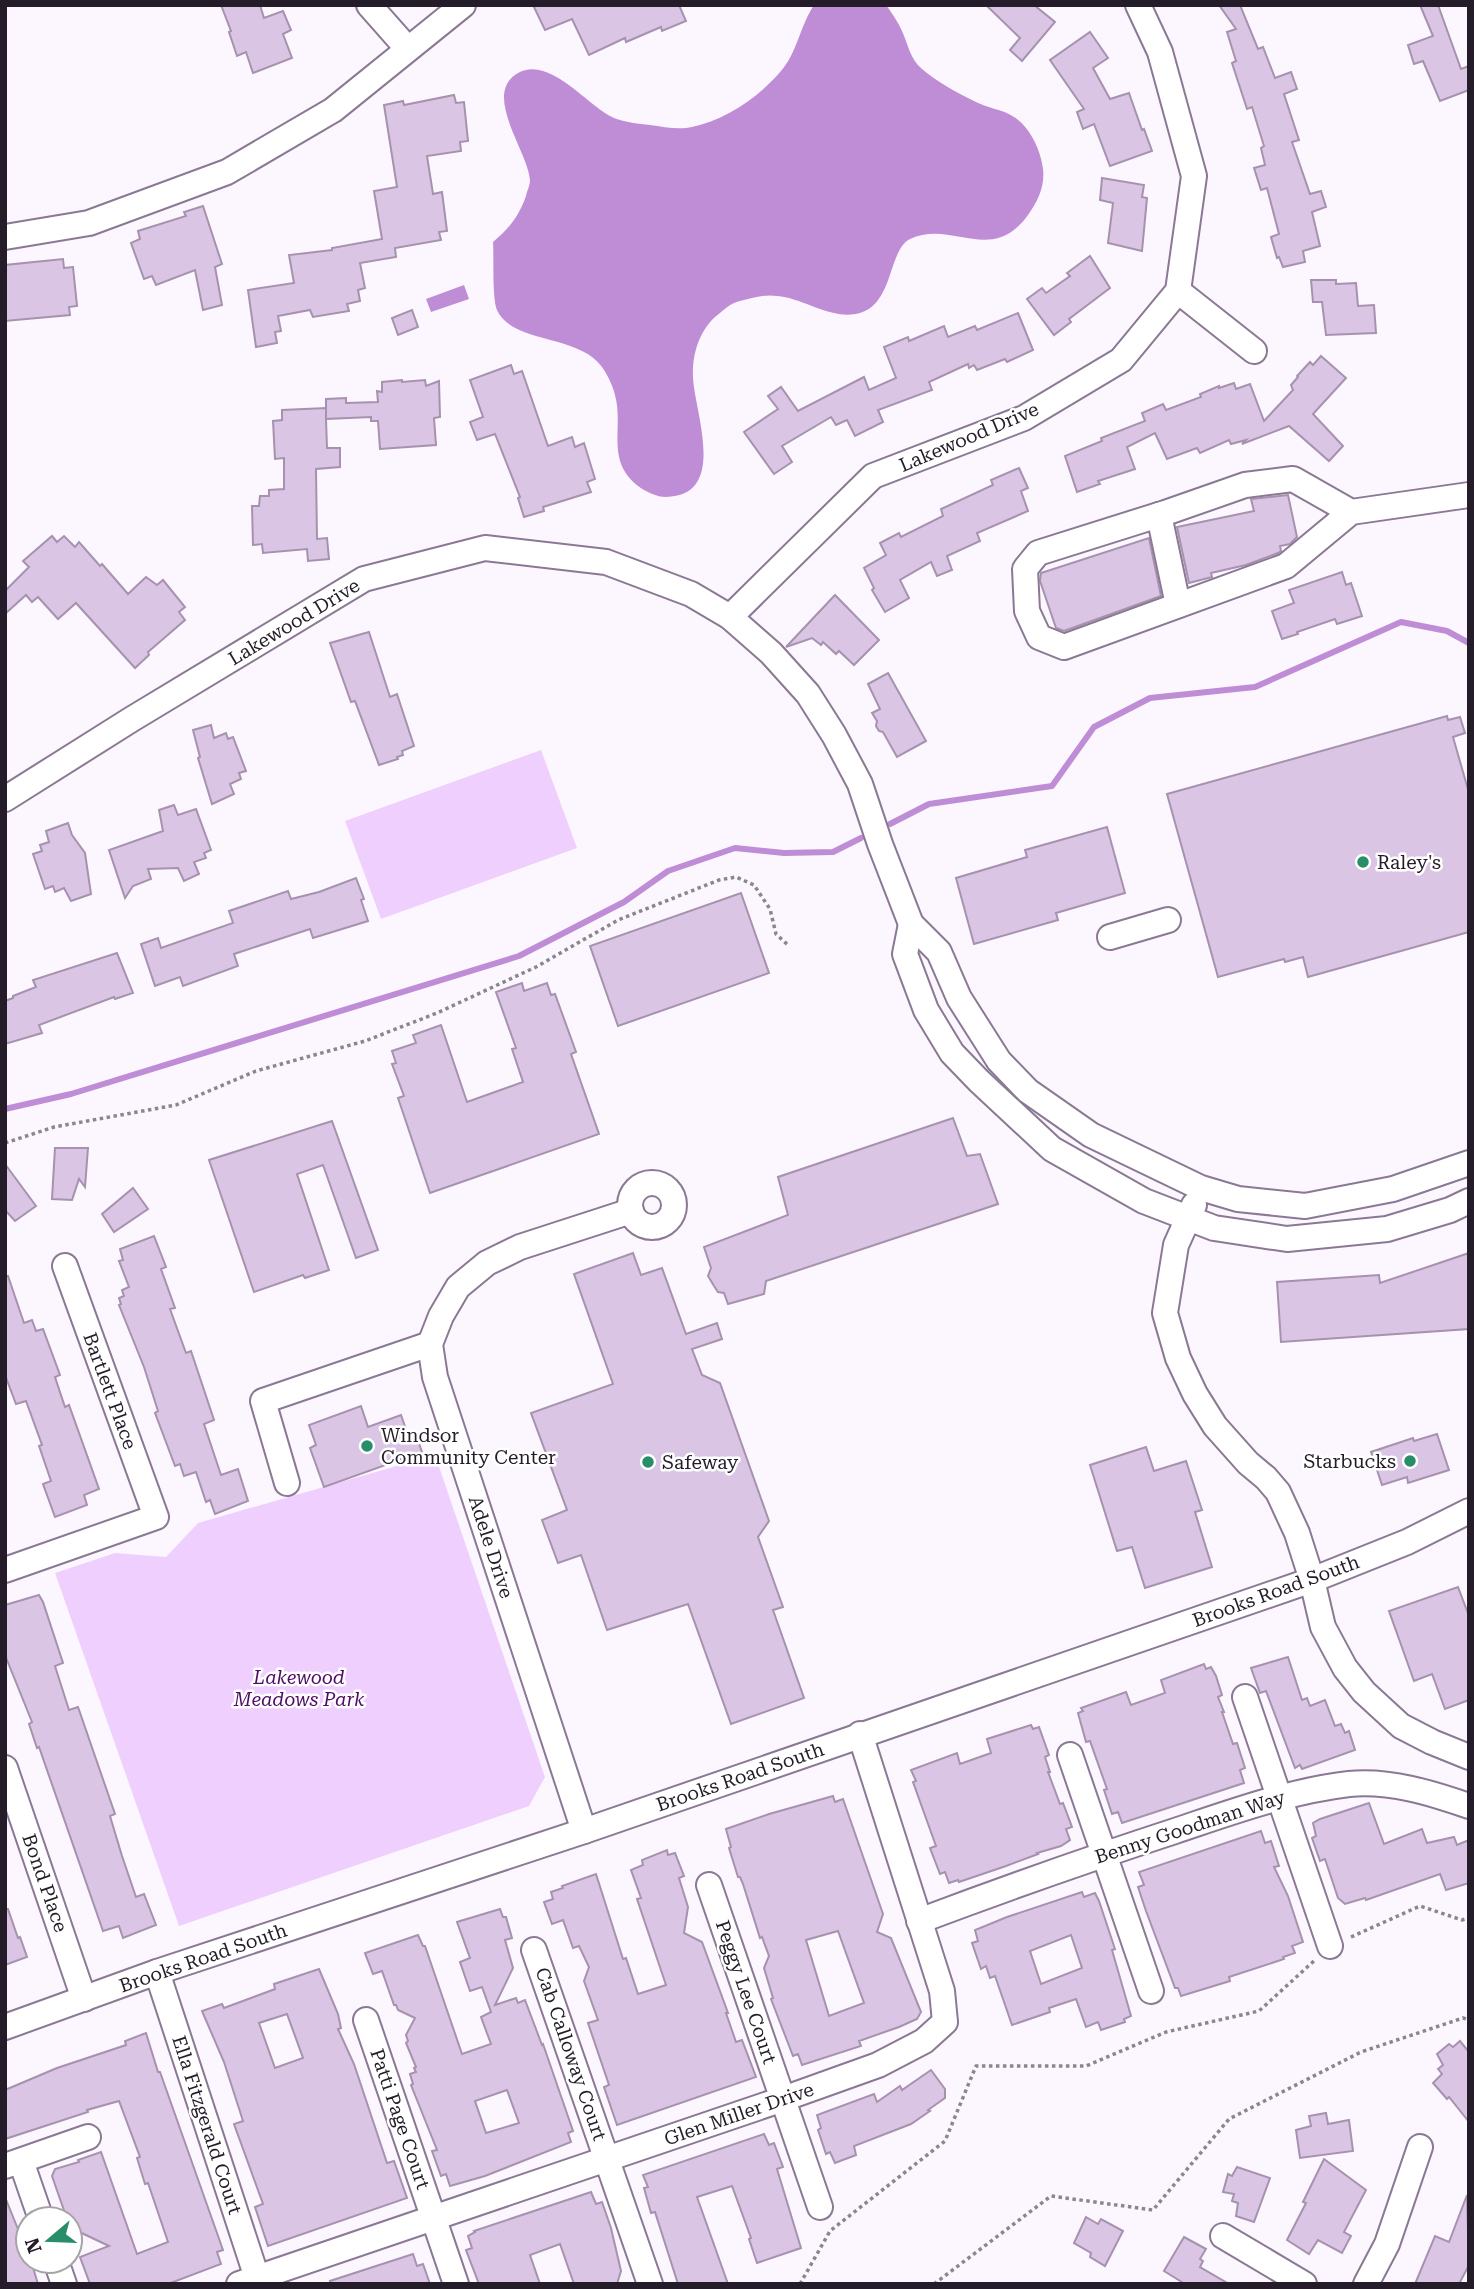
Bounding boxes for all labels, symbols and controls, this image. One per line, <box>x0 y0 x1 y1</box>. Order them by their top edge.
street label: Lakewood Drive <box>896 397 1042 477</box>
street label: Lakewood Drive <box>224 574 364 670</box>
place label: Raley's <box>1377 851 1441 874</box>
marker: Raley's <box>1355 854 1371 870</box>
street label: Bartlett Place <box>78 1329 142 1453</box>
place label: Windsor Community Center <box>381 1424 556 1469</box>
marker: Windsor Community Center <box>359 1438 375 1454</box>
place label: Starbucks <box>1304 1450 1396 1473</box>
place label: Safeway <box>662 1451 739 1474</box>
marker: Starbucks <box>1402 1453 1418 1469</box>
marker: Safeway <box>640 1454 656 1470</box>
street label: Adele Drive <box>464 1493 518 1601</box>
street label: Brooks Road South <box>1189 1550 1363 1632</box>
park label: Lakewood Meadows Park <box>233 1666 365 1711</box>
street label: Brooks Road South <box>653 1737 827 1817</box>
street label: Benny Goodman Way <box>1092 1785 1289 1869</box>
street label: Bond Place <box>17 1831 73 1935</box>
street label: Peggy Lee Court <box>711 1917 781 2067</box>
street label: Brooks Road South <box>116 1918 290 1998</box>
street label: Cab Calloway Court <box>531 1964 611 2144</box>
street label: Ella Fitzgerald Court <box>167 2033 247 2217</box>
street label: Patti Page Court <box>365 2046 435 2192</box>
street label: Glen Miller Drive <box>661 2078 817 2150</box>
north arrow <box>14 2205 84 2275</box>
text: N <box>20 2234 47 2256</box>

